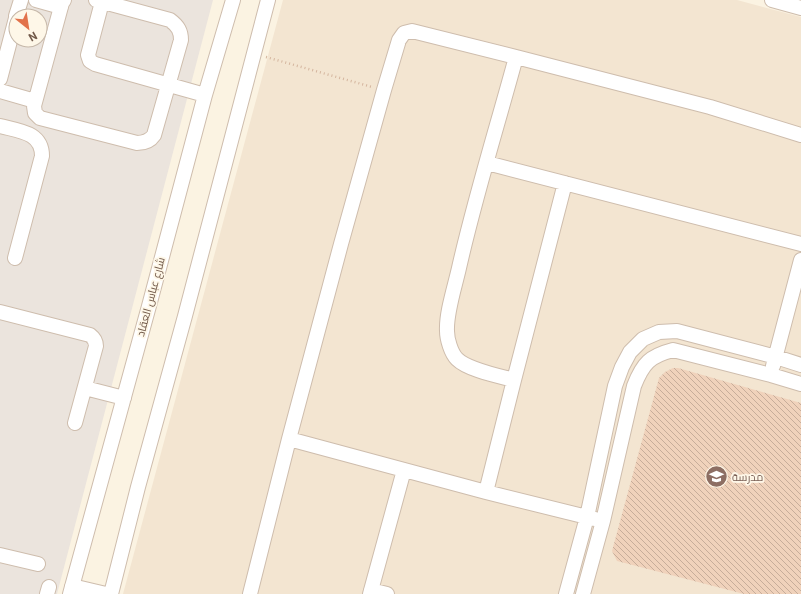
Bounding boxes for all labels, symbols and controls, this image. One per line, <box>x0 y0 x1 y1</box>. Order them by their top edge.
north arrow <box>8 8 48 48</box>
text: N <box>26 29 39 44</box>
street label: شارع عباس العقاد <box>134 256 169 338</box>
school or university icon: مدرسة <box>704 464 730 490</box>
place label: مدرسة <box>732 471 763 484</box>

